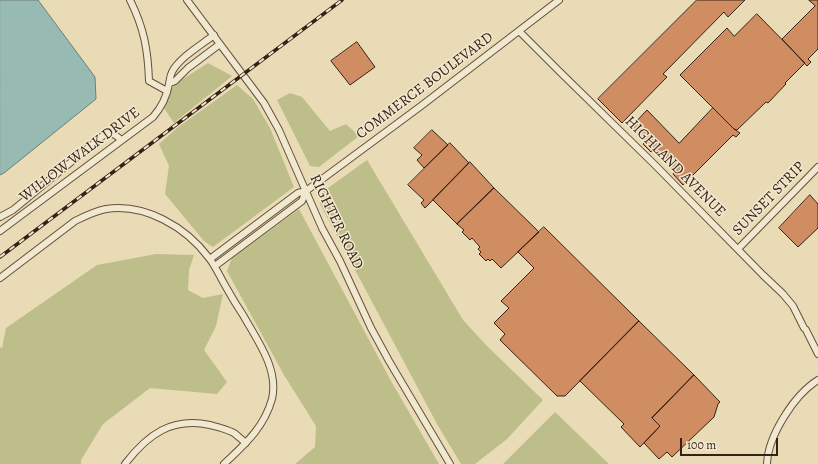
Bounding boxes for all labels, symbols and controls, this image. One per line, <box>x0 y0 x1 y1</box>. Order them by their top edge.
street label: COMMERCE BOULEVARD <box>353 29 497 143</box>
street label: WILLOW WALK DRIVE <box>16 104 144 206</box>
street label: HIGHLAND AVENUE <box>621 113 729 221</box>
street label: SUNSET STRIP <box>729 158 809 240</box>
street label: RIGHTER ROAD <box>305 172 367 272</box>
scale bar <box>682 430 780 456</box>
text: 100 m <box>687 437 716 453</box>

